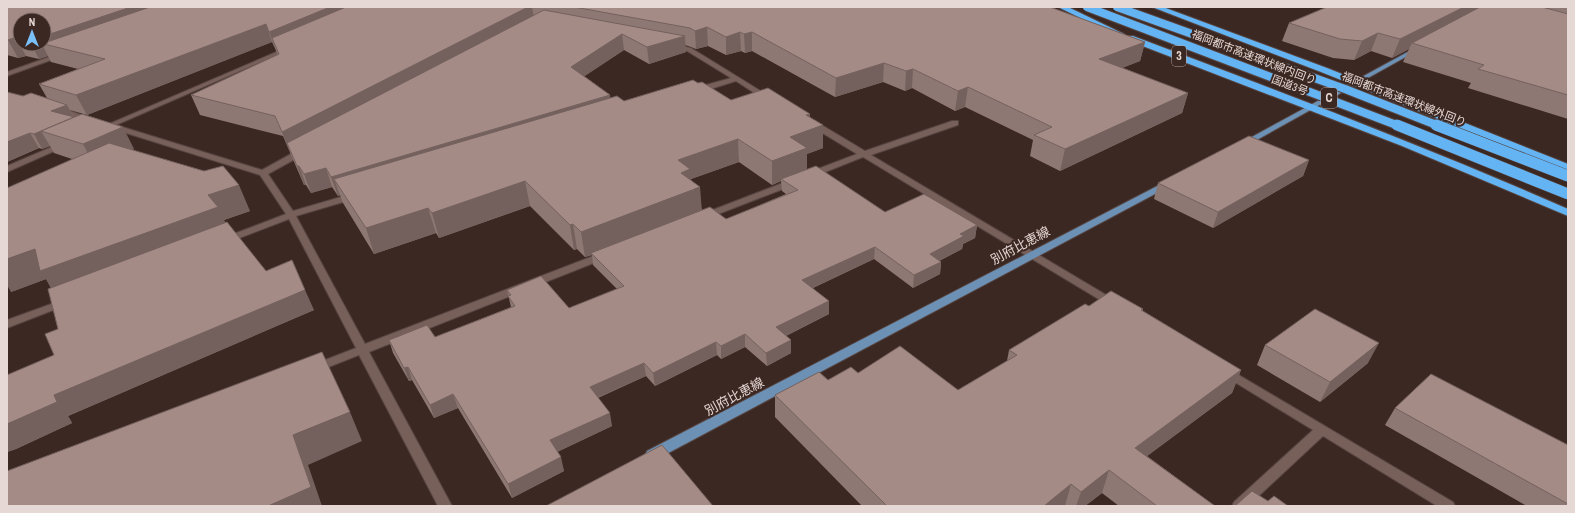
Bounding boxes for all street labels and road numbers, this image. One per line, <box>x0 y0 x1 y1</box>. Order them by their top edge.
street label: 福岡都市高速環状線内回り <box>1190 27 1318 87</box>
road number: 3 <box>1172 46 1186 66</box>
street label: 福岡都市高速環状線外回り <box>1340 69 1468 129</box>
street label: 国道3号 <box>1270 72 1310 98</box>
road number: C <box>1321 88 1337 108</box>
street label: 別府比恵線 <box>988 223 1053 268</box>
street label: 別府比恵線 <box>702 374 767 419</box>

